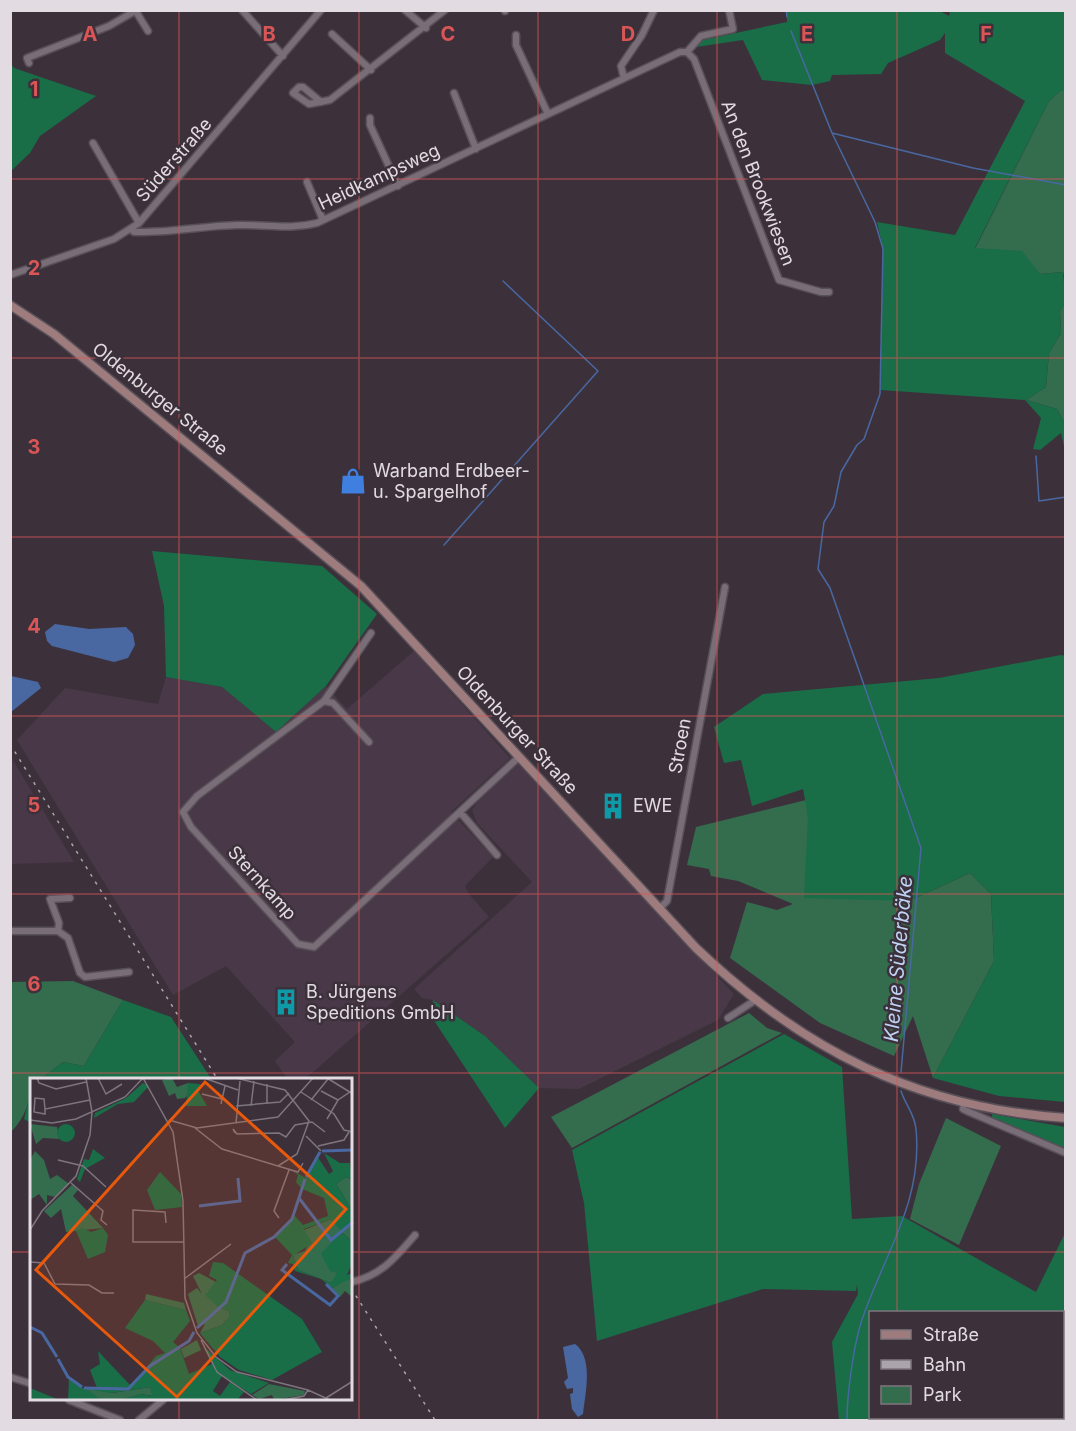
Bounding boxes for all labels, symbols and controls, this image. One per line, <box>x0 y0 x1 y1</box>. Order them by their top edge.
text: A <box>83 22 98 46</box>
text: B <box>262 22 276 46</box>
text: C <box>441 22 455 46</box>
text: D <box>621 22 635 46</box>
text: E <box>801 22 813 46</box>
text: F <box>980 22 992 46</box>
text: 1 <box>30 77 38 101</box>
street label: An den Brookwiesen <box>717 97 800 268</box>
street label: Süderstraße <box>131 113 216 206</box>
street label: Heidkampsweg <box>315 139 443 214</box>
text: 2 <box>28 256 40 280</box>
street label: Oldenburger Straße <box>89 338 232 460</box>
text: 3 <box>28 435 40 459</box>
place label: Warband Erdbeer- u. Spargelhof <box>373 460 530 502</box>
shop icon: Warband Erdbeer- u. Spargelhof <box>338 466 368 496</box>
text: 4 <box>27 614 41 638</box>
street label: Oldenburger Straße <box>452 661 582 798</box>
street label: Stroen <box>664 717 695 775</box>
building icon: EWE <box>598 791 628 821</box>
text: 5 <box>28 793 40 817</box>
place label: EWE <box>633 795 672 816</box>
street label: Sternkamp <box>224 841 301 924</box>
water label: Kleine Süderbäke <box>879 875 917 1043</box>
text: 6 <box>28 972 41 996</box>
place label: B. Jürgens Speditions GmbH <box>306 981 454 1023</box>
building icon: B. Jürgens Speditions GmbH <box>271 987 301 1017</box>
inset map <box>30 1078 352 1401</box>
legend <box>869 1311 1064 1419</box>
text: Straße <box>923 1324 979 1345</box>
text: Bahn <box>923 1354 966 1375</box>
text: Park <box>923 1384 962 1405</box>

